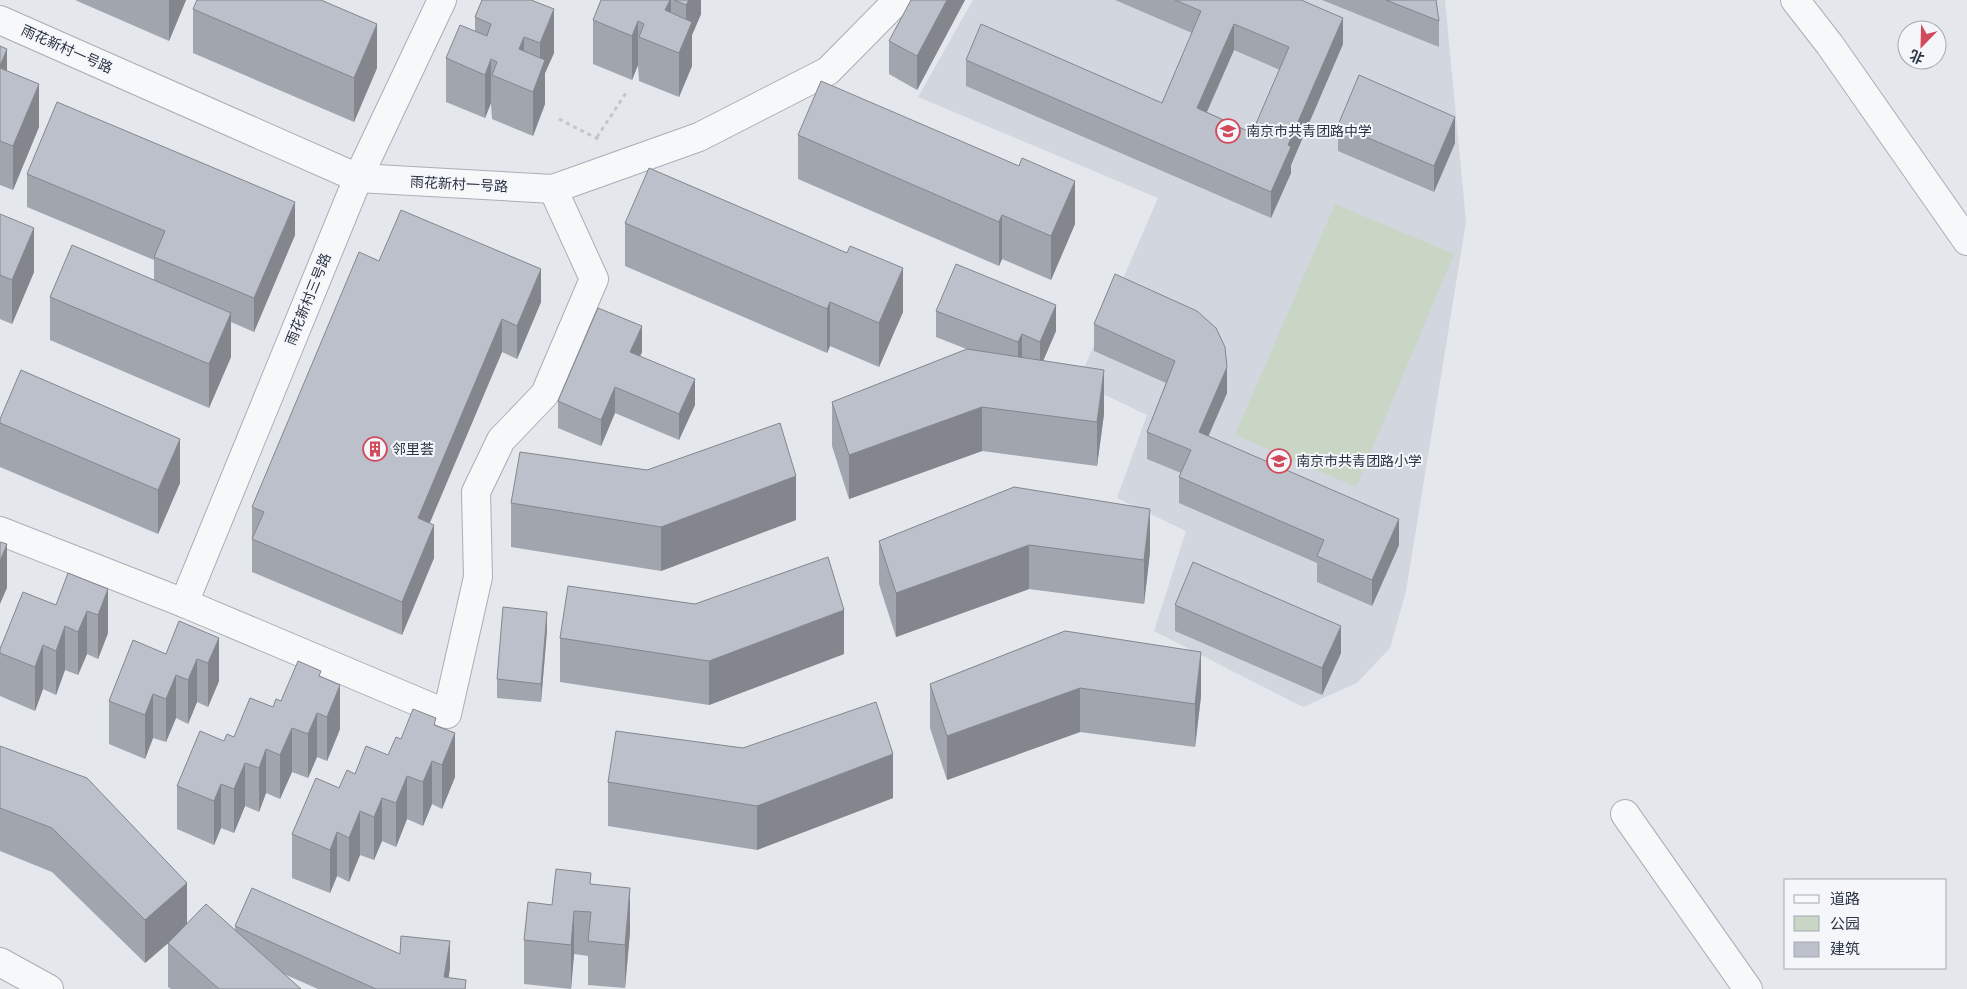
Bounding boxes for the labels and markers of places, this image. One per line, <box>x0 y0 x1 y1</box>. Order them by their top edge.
school or university icon: 南京市共青团路中学 <box>1215 118 1241 144</box>
place label: 南京市共青团路中学 <box>1246 122 1372 140</box>
building icon: 邻里荟 <box>362 436 388 462</box>
place label: 邻里荟 <box>392 440 434 458</box>
school or university icon: 南京市共青团路小学 <box>1266 448 1292 474</box>
place label: 南京市共青团路小学 <box>1296 452 1422 470</box>

